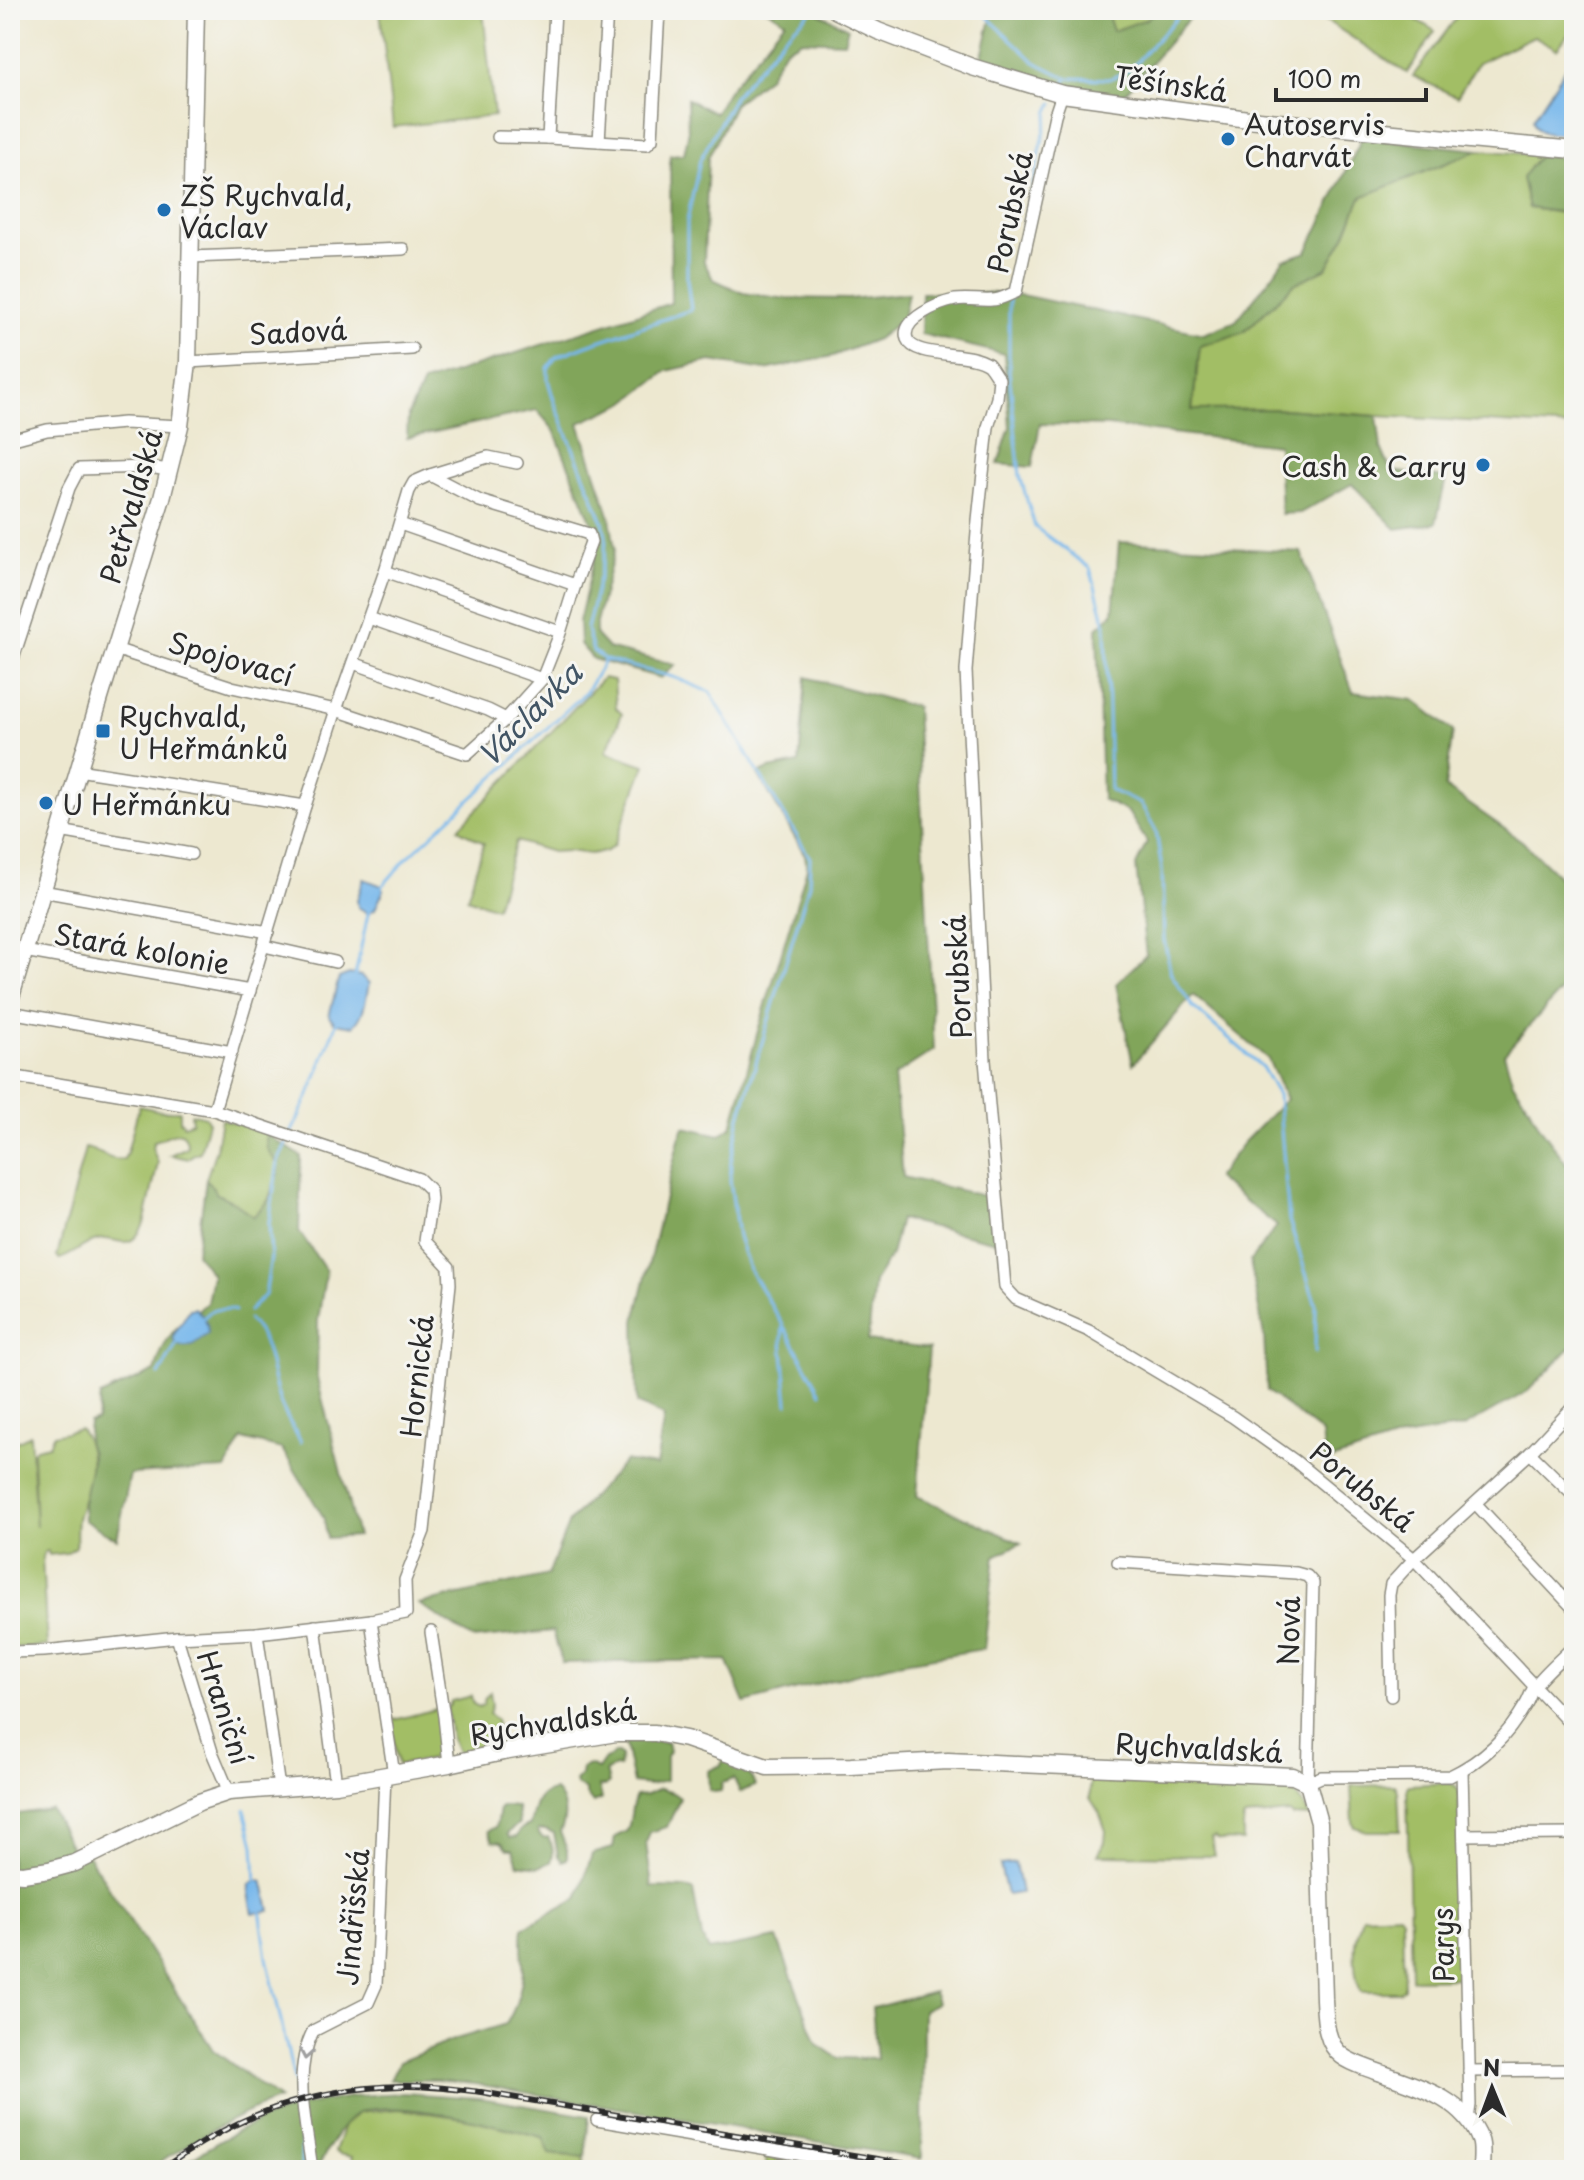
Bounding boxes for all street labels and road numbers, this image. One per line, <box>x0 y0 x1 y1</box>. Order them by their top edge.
street label: Těšínská <box>1112 54 1231 112</box>
street label: Porubská <box>975 146 1043 277</box>
street label: Sadová <box>248 307 349 355</box>
street label: Petřvaldská <box>87 423 173 588</box>
street label: Spojovací <box>163 620 299 696</box>
street label: Stará kolonie <box>51 911 233 985</box>
street label: Porubská <box>932 913 982 1040</box>
street label: Hornická <box>388 1312 444 1439</box>
street label: Porubská <box>1301 1430 1425 1542</box>
street label: Nová <box>1266 1595 1310 1666</box>
street label: Hraniční <box>186 1645 264 1769</box>
street label: Rychvaldská <box>467 1687 640 1755</box>
street label: Rychvaldská <box>1114 1721 1284 1773</box>
street label: Jindřišská <box>325 1846 379 1987</box>
street label: Parys <box>1420 1907 1464 1983</box>

